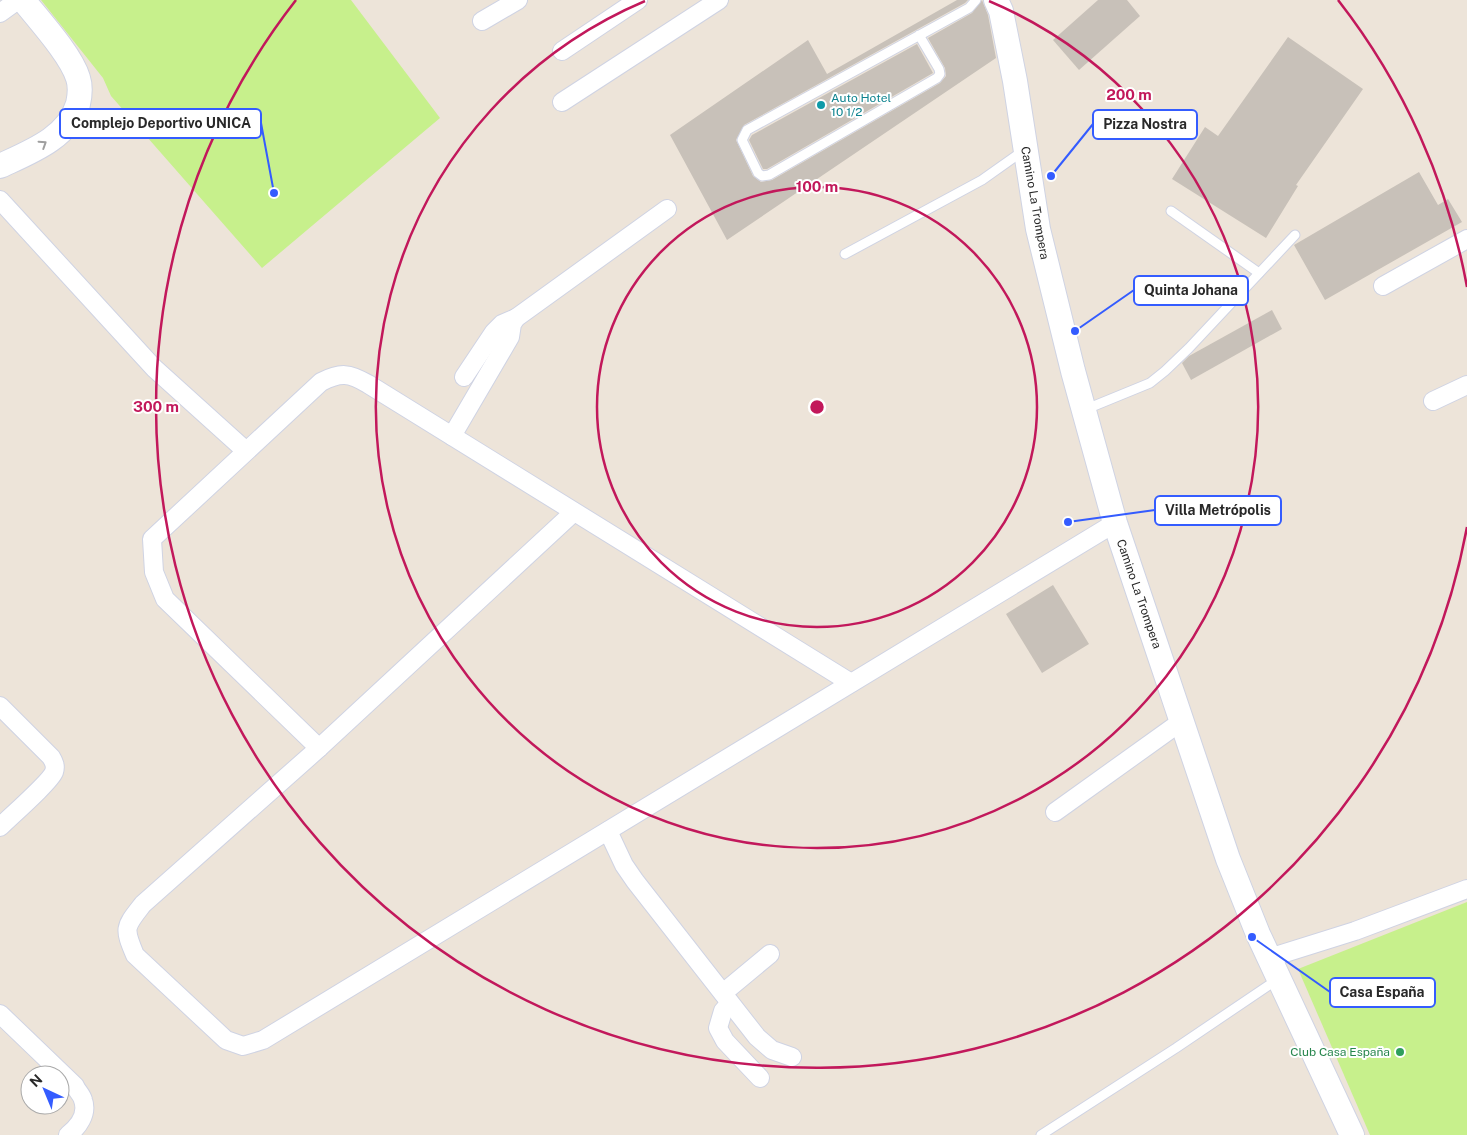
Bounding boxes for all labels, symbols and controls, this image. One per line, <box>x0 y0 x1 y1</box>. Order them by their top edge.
text: 200 m <box>1106 86 1152 103</box>
place label: Auto Hotel 10 1/2 <box>831 91 891 119</box>
marker: Auto Hotel 10 1/2 <box>815 99 827 111</box>
callout: Complejo Deportivo UNICA <box>60 109 261 138</box>
callout: Pizza Nostra <box>1093 110 1197 139</box>
text: Complejo Deportivo UNICA <box>71 115 251 131</box>
text: Pizza Nostra <box>1103 116 1187 132</box>
one-way arrow <box>38 140 47 150</box>
street label: Camino La Trompera <box>1018 145 1052 261</box>
text: 100 m <box>796 178 838 195</box>
callout: Quinta Johana <box>1134 276 1248 305</box>
text: Quinta Johana <box>1144 282 1238 298</box>
text: 300 m <box>133 398 179 415</box>
centre of rings <box>808 398 826 416</box>
callout: Villa Metrópolis <box>1155 496 1281 525</box>
text: Villa Metrópolis <box>1165 502 1271 518</box>
street label: Camino La Trompera <box>1114 538 1164 650</box>
callout: Casa España <box>1330 978 1435 1007</box>
text: Casa España <box>1340 984 1425 1000</box>
place label: Club Casa España <box>1290 1045 1390 1059</box>
marker: Club Casa España <box>1394 1046 1406 1058</box>
north arrow <box>20 1065 70 1115</box>
text: N <box>26 1071 45 1090</box>

